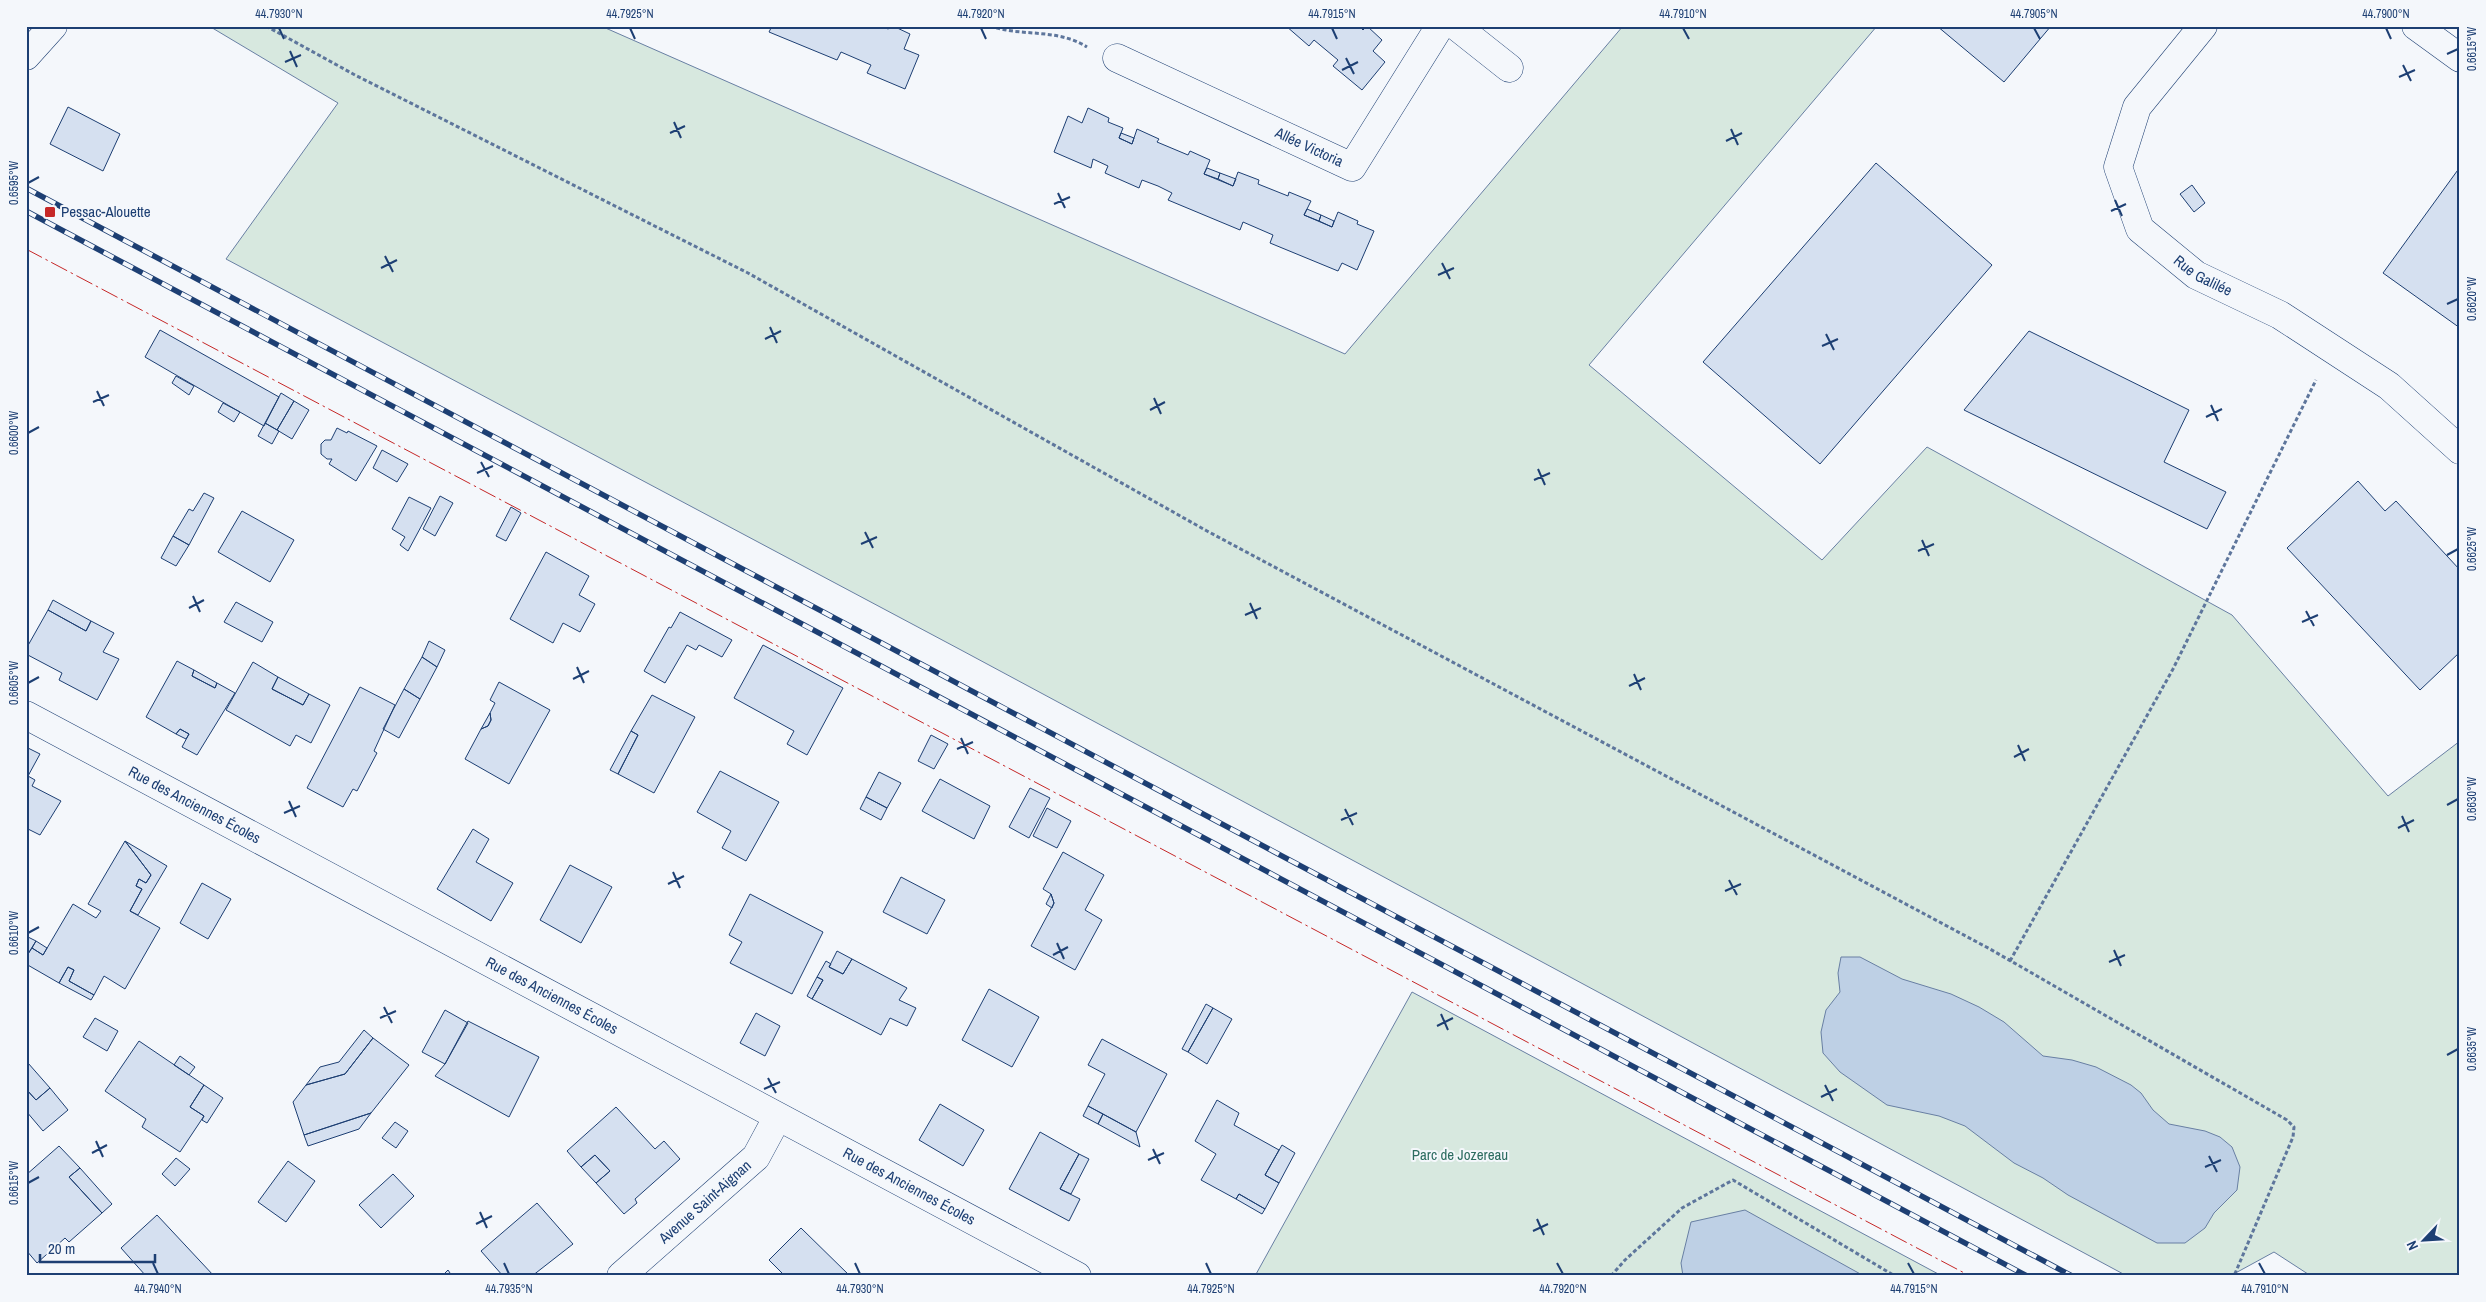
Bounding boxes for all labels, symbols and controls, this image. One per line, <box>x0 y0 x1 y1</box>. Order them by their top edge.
text: 44.7930°N <box>255 6 303 22</box>
text: 44.7925°N <box>606 6 654 22</box>
text: 44.7920°N <box>957 6 1005 22</box>
text: 44.7915°N <box>1308 6 1356 22</box>
text: 44.7910°N <box>1659 6 1707 22</box>
text: 44.7905°N <box>2010 6 2058 22</box>
text: 44.7900°N <box>2362 6 2410 22</box>
text: 0.6615°W <box>2464 26 2480 71</box>
street label: Allée Victoria <box>1271 121 1347 172</box>
text: 0.6595°W <box>6 160 22 205</box>
place label: Pessac-Alouette <box>61 201 151 222</box>
marker: Pessac-Alouette <box>43 205 57 219</box>
street label: Rue Galilée <box>2169 250 2236 301</box>
text: 0.6620°W <box>2464 276 2480 321</box>
text: 0.6600°W <box>6 410 22 455</box>
text: 0.6625°W <box>2464 526 2480 571</box>
text: 0.6605°W <box>6 660 22 705</box>
street label: Rue des Anciennes Écoles <box>125 761 265 848</box>
text: 0.6630°W <box>2464 776 2480 821</box>
text: 0.6610°W <box>6 910 22 955</box>
street label: Rue des Anciennes Écoles <box>482 951 622 1039</box>
text: 0.6635°W <box>2464 1026 2480 1071</box>
street label: Rue des Anciennes Écoles <box>839 1142 979 1230</box>
park label: Parc de Jozereau <box>1412 1144 1508 1165</box>
street label: Avenue Saint-Aignan <box>653 1155 755 1249</box>
text: 0.6615°W <box>6 1160 22 1205</box>
north arrow <box>2398 1214 2448 1264</box>
scale bar <box>40 1232 155 1264</box>
text: 20 m <box>48 1238 75 1259</box>
text: N <box>2402 1238 2422 1253</box>
text: 44.7940°N <box>134 1281 182 1297</box>
text: 44.7935°N <box>485 1281 533 1297</box>
text: 44.7930°N <box>836 1281 884 1297</box>
text: 44.7925°N <box>1187 1281 1235 1297</box>
text: 44.7920°N <box>1539 1281 1587 1297</box>
text: 44.7915°N <box>1890 1281 1938 1297</box>
text: 44.7910°N <box>2241 1281 2289 1297</box>

